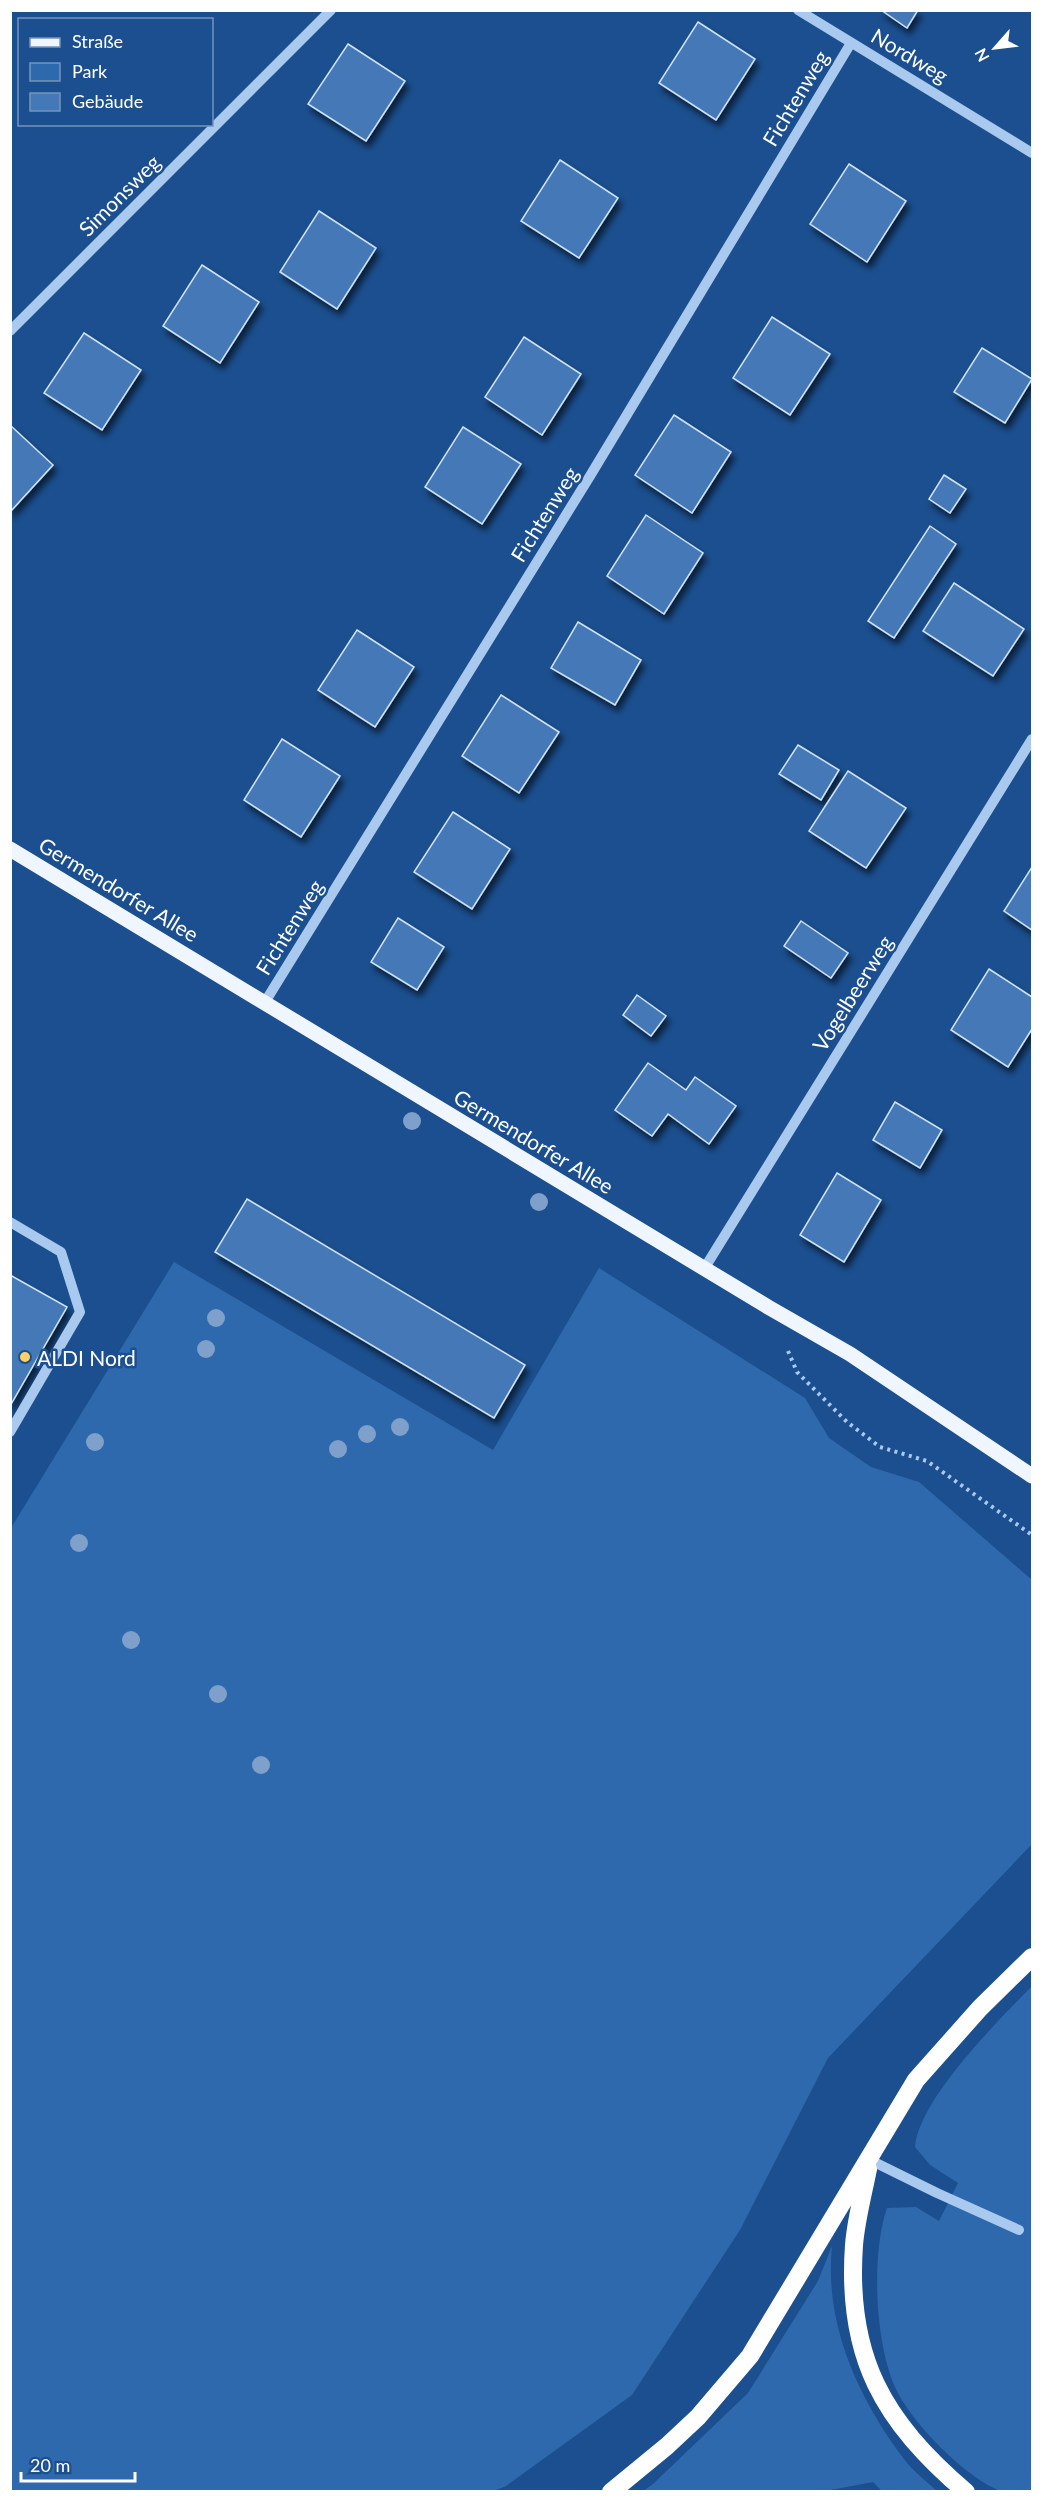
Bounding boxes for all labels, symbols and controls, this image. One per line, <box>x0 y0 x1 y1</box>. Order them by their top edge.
legend <box>18 18 213 126</box>
north arrow <box>965 18 1025 78</box>
street label: Nordweg <box>867 22 953 88</box>
text: Straße <box>72 30 123 52</box>
text: N <box>970 45 993 65</box>
street label: Fichtenweg <box>757 46 833 150</box>
text: Park <box>72 60 108 82</box>
text: Gebäude <box>72 90 143 112</box>
street label: Simonsweg <box>73 149 165 241</box>
street label: Fichtenweg <box>505 462 583 566</box>
street label: Germendorfer Allee <box>35 832 203 946</box>
street label: Fichtenweg <box>250 875 328 979</box>
street label: Vogelbeerweg <box>807 931 897 1055</box>
street label: Germendorfer Allee <box>450 1084 618 1198</box>
place label: ALDI Nord <box>37 1345 136 1370</box>
marker: ALDI Nord <box>18 1350 32 1364</box>
scale bar <box>21 2445 135 2483</box>
text: 20 m <box>30 2454 70 2476</box>

